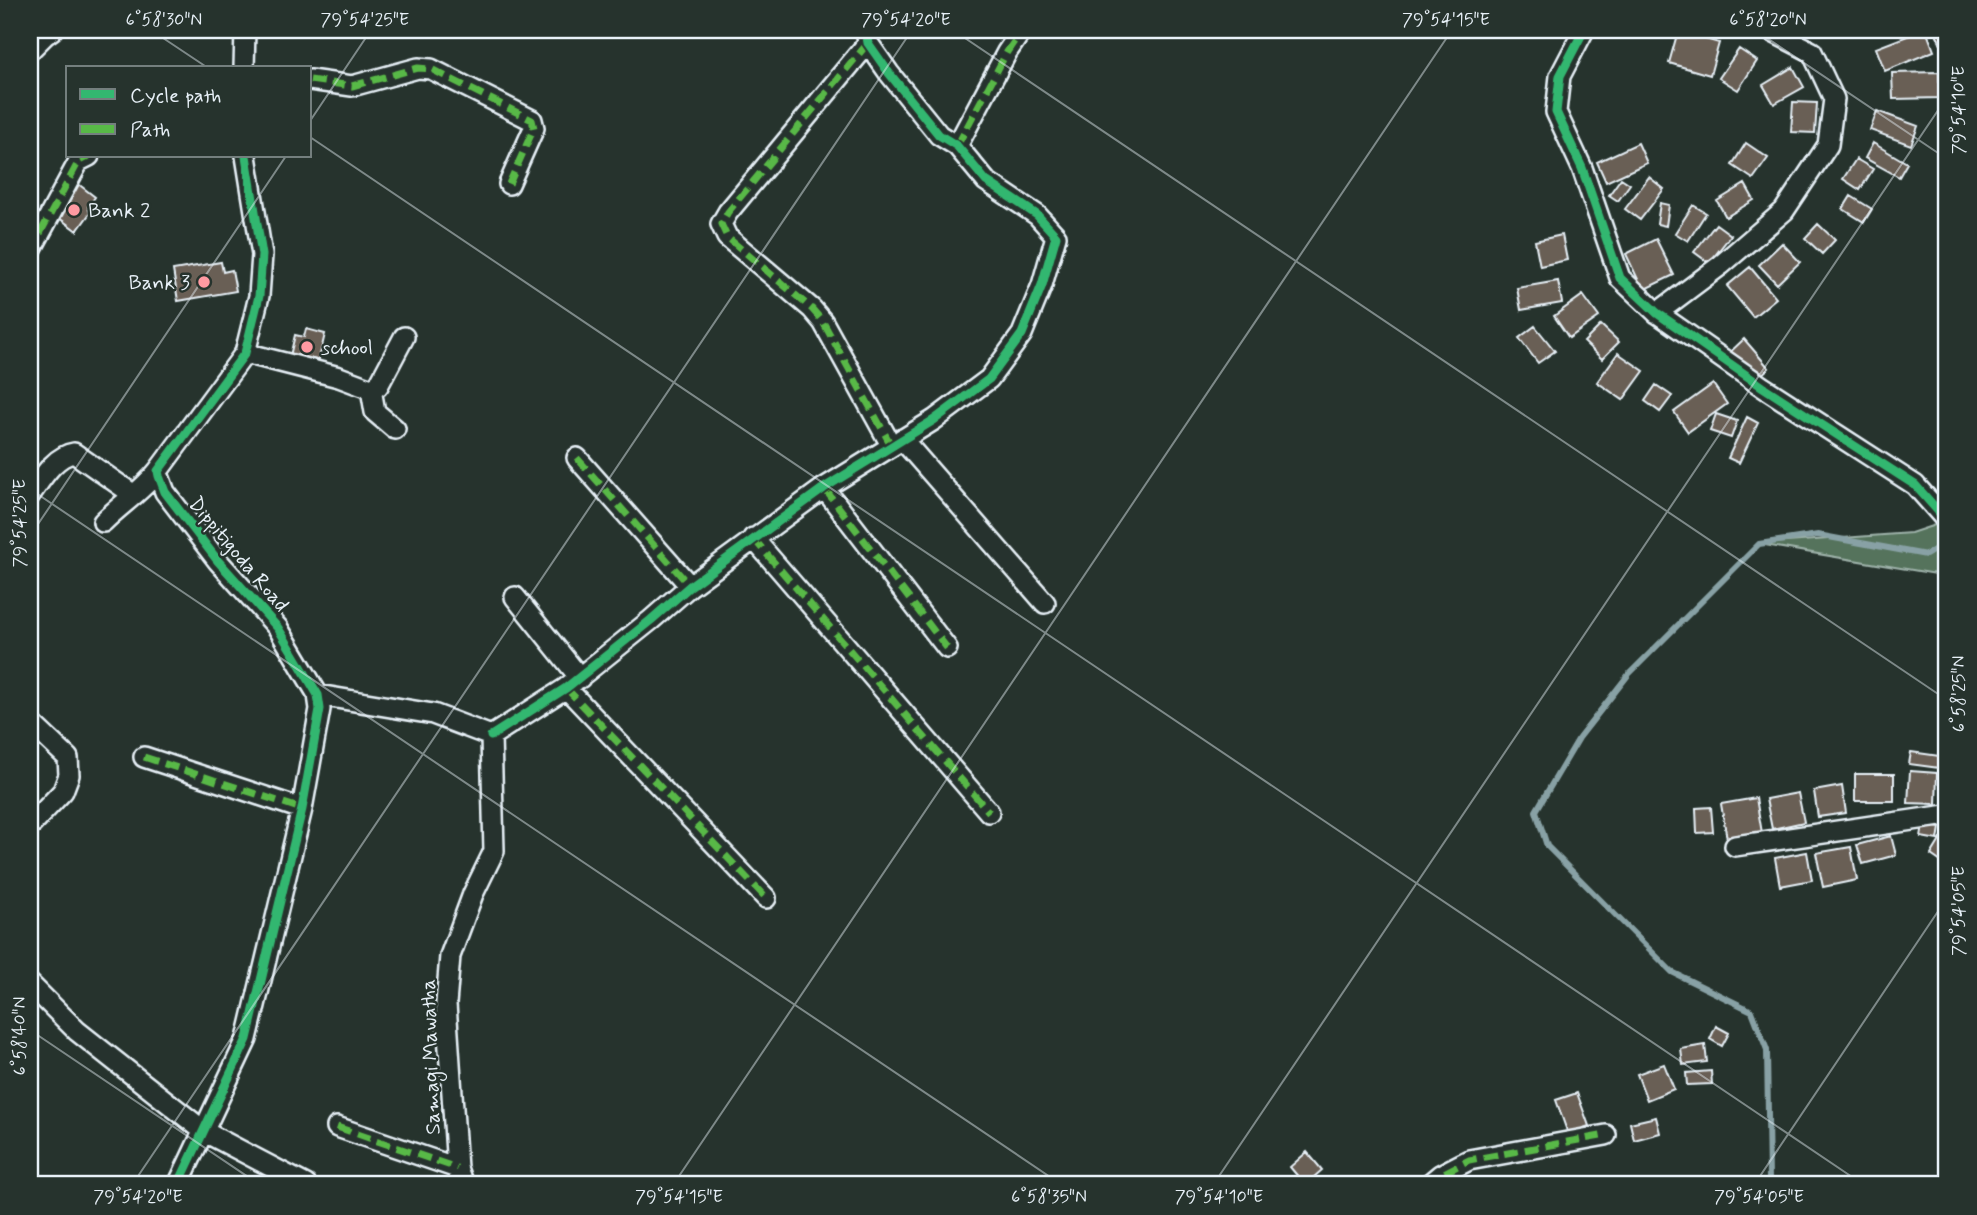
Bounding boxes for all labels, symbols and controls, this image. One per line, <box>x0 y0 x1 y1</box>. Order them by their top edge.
text: 6°58'30"N <box>126 8 202 32</box>
text: 79°54'25"E <box>321 8 409 32</box>
text: 79°54'20"E <box>861 8 951 32</box>
text: 79°54'15"E <box>1402 8 1490 32</box>
text: 6°58'20"N <box>1729 8 1807 32</box>
legend <box>66 66 312 158</box>
text: 79°54'10"E <box>1947 66 1971 154</box>
text: Cycle path <box>130 82 221 110</box>
text: Path <box>130 116 170 144</box>
place label: Bank 2 <box>88 197 150 225</box>
marker: Bank 2 <box>66 202 82 218</box>
place label: Bank 3 <box>129 269 190 297</box>
marker: Bank 3 <box>196 274 212 290</box>
place label: school <box>321 334 373 362</box>
marker: school <box>299 339 315 355</box>
text: 79°54'25"E <box>8 479 32 567</box>
street label: Dippitigoda Road <box>182 491 295 618</box>
text: 6°58'25"N <box>1947 656 1971 732</box>
text: 79°54'05"E <box>1947 866 1971 956</box>
street label: Samagi Mawatha <box>414 979 449 1135</box>
text: 6°58'40"N <box>8 996 32 1076</box>
text: 79°54'20"E <box>93 1185 183 1209</box>
text: 79°54'15"E <box>635 1185 723 1209</box>
text: 6°58'35"N <box>1011 1185 1087 1209</box>
text: 79°54'10"E <box>1175 1185 1263 1209</box>
text: 79°54'05"E <box>1714 1185 1804 1209</box>

